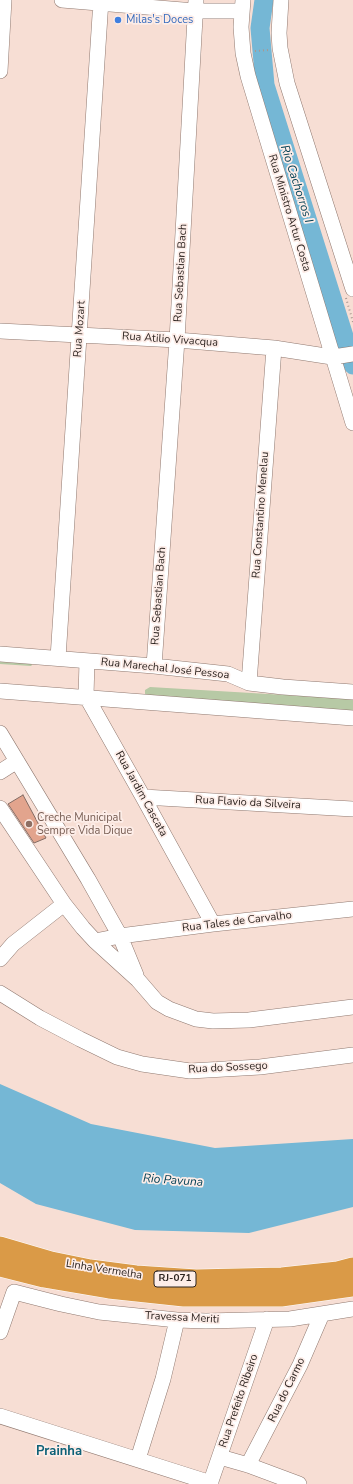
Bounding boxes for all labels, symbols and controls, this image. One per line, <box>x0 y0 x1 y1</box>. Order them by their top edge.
place label: Milas's Doces <box>126 13 193 27</box>
marker: Milas's Doces <box>113 15 123 25</box>
water label: Rio Cachorros I <box>277 143 315 225</box>
street label: Rua Ministro Artur Costa <box>265 153 313 273</box>
street label: Rua Sebastian Bach <box>172 224 190 322</box>
street label: Rua Mozart <box>71 300 89 358</box>
street label: Rua Atilio Vivacqua <box>122 330 218 350</box>
street label: Rua Constantino Menelau <box>250 451 272 579</box>
street label: Rua Sebastian Bach <box>149 547 169 645</box>
street label: Rua Marechal José Pessoa <box>100 656 230 682</box>
street label: Rua Jardim Cascata <box>112 749 170 839</box>
street label: Rua Flavio da Silveira <box>195 794 301 812</box>
place label: Creche Municipal Sempre Vida Dique <box>37 811 132 837</box>
marker: Creche Municipal Sempre Vida Dique <box>24 819 34 829</box>
street label: Rua Tales de Carvalho <box>181 909 293 935</box>
street label: Rua do Sossego <box>188 1059 268 1077</box>
water label: Rio Pavuna <box>142 1172 204 1190</box>
street label: Linha Vermelha <box>65 1257 143 1283</box>
road number: RJ-071 <box>154 1271 196 1287</box>
street label: Travessa Meriti <box>145 1309 219 1327</box>
street label: Rua Prefeito Ribeiro <box>217 1352 261 1450</box>
street label: Rua do Carmo <box>266 1356 308 1424</box>
district label: Prainha <box>36 1444 82 1460</box>

